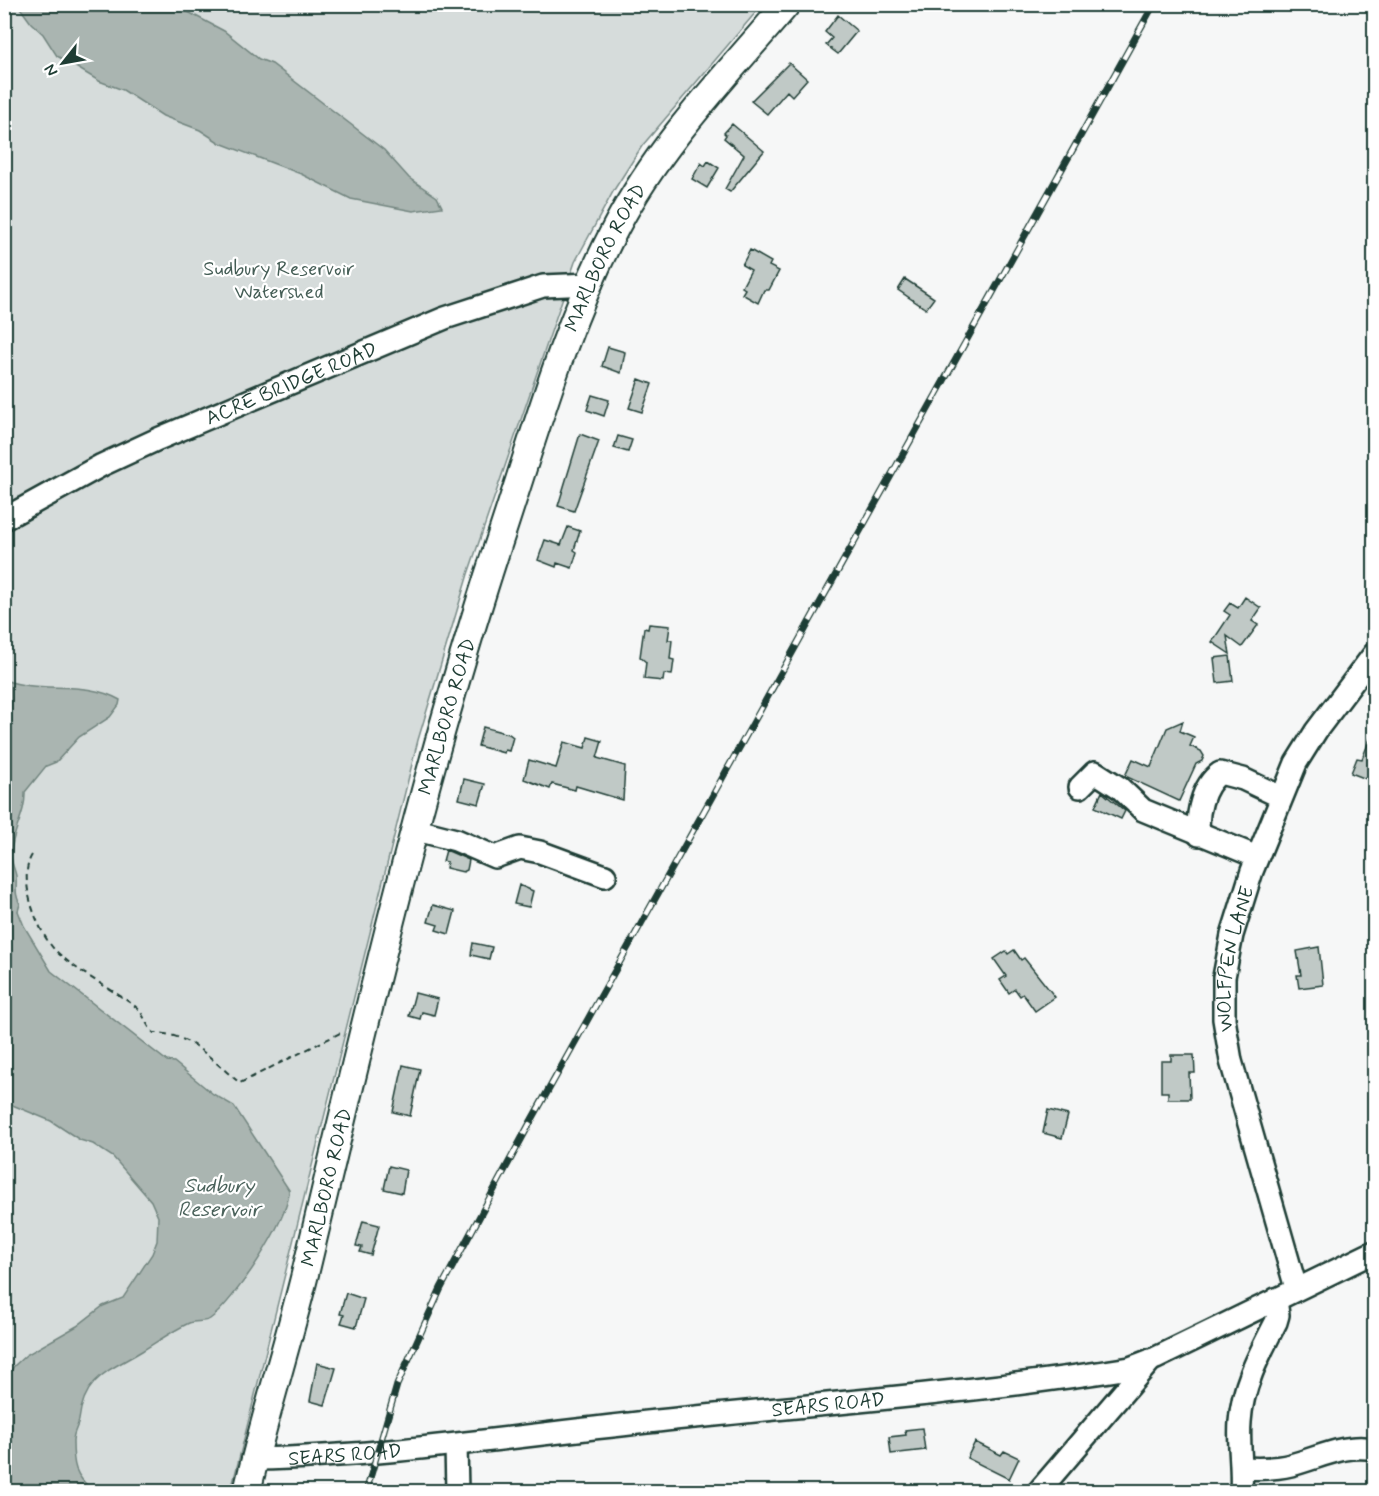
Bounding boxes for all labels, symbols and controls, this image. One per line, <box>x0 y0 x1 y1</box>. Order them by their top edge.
north arrow <box>33 33 93 93</box>
text: N <box>40 60 63 80</box>
street label: MARLBORO ROAD <box>559 179 653 336</box>
park label: Sudbury Reservoir Watershed <box>203 256 355 306</box>
street label: ACRE BRIDGE ROAD <box>202 336 382 432</box>
street label: MARLBORO ROAD <box>412 635 483 798</box>
street label: WOLFPEN LANE <box>1211 883 1261 1034</box>
street label: MARLBORO ROAD <box>295 1106 359 1269</box>
water label: Sudbury Reservoir <box>178 1172 264 1224</box>
street label: SEARS ROAD <box>770 1386 886 1424</box>
street label: SEARS ROAD <box>288 1438 403 1473</box>

